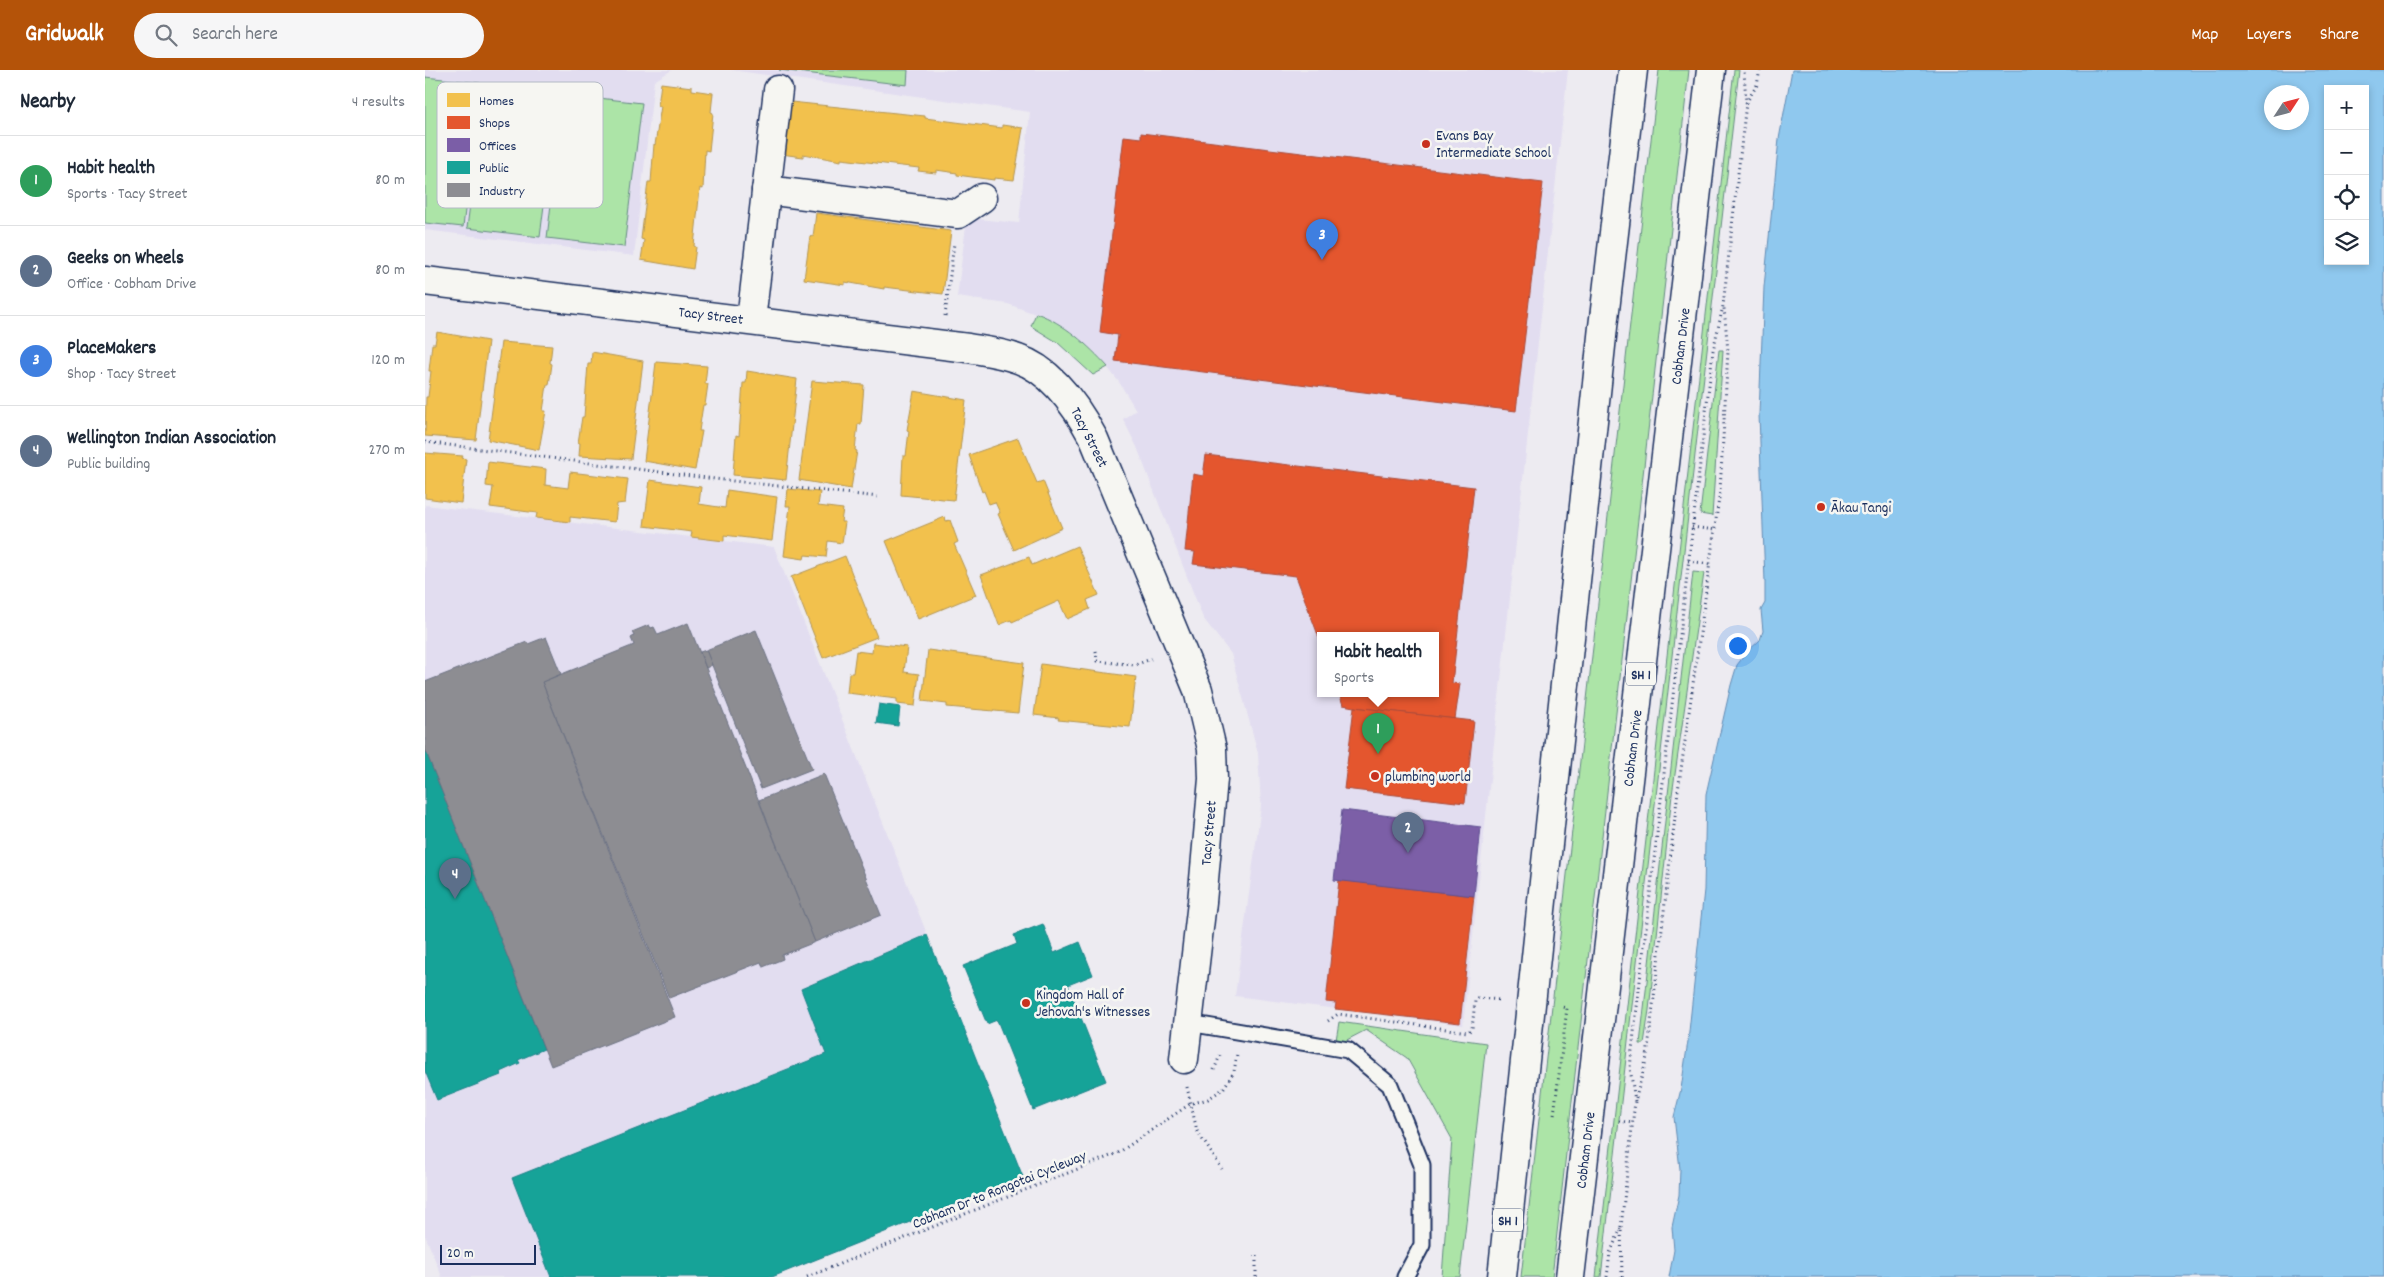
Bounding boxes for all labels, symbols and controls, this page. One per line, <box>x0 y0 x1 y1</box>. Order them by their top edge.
search box <box>134 13 484 58</box>
text: Gridwalk <box>25 18 104 52</box>
icon: search <box>152 21 180 49</box>
text: Search here <box>192 22 278 49</box>
text: Map <box>2191 23 2218 48</box>
text: Layers <box>2246 23 2292 48</box>
text: Share <box>2320 23 2359 48</box>
legend <box>437 82 603 208</box>
north arrow <box>2264 85 2309 130</box>
map controls <box>2324 85 2369 265</box>
button: + <box>2324 85 2369 130</box>
text: Nearby <box>20 88 75 118</box>
text: 4 results <box>352 91 405 114</box>
text: Homes <box>479 92 514 112</box>
text: Shops <box>479 114 510 134</box>
place label: Evans Bay Intermediate School <box>1436 126 1551 165</box>
button: − <box>2324 130 2369 175</box>
text: Offices <box>479 137 516 157</box>
marker: Evans Bay Intermediate School <box>1420 138 1432 150</box>
text: Habit health <box>67 156 155 183</box>
text: Public <box>479 159 509 179</box>
text: 1 <box>34 169 38 192</box>
text: 80 m <box>375 169 405 192</box>
button: locate <box>2324 175 2369 220</box>
text: Industry <box>479 182 525 202</box>
text: Sports · Tacy Street <box>67 183 187 206</box>
pin: 3 <box>1306 219 1338 260</box>
button: layers <box>2324 220 2369 265</box>
text: Geeks on Wheels <box>67 246 184 273</box>
text: 2 <box>33 259 40 282</box>
text: 80 m <box>375 259 405 282</box>
text: Office · Cobham Drive <box>67 273 196 296</box>
street label: Tacy Street <box>677 302 745 332</box>
street label: Cobham Drive <box>1666 306 1698 386</box>
text: PlaceMakers <box>67 336 156 363</box>
text: 3 <box>32 349 40 372</box>
text: 120 m <box>371 349 405 372</box>
text: Shop · Tacy Street <box>67 363 176 386</box>
street label: Tacy Street <box>1064 404 1113 472</box>
text: Wellington Indian Association <box>67 426 276 453</box>
text: 4 <box>33 439 39 462</box>
text: 270 m <box>369 439 405 462</box>
text: Public building <box>67 453 150 476</box>
place label: Ākau Tangi <box>1831 498 1891 520</box>
marker: Ākau Tangi <box>1815 501 1827 513</box>
popup <box>1317 632 1439 697</box>
your location <box>1725 633 1751 659</box>
text: Habit health <box>1334 640 1422 667</box>
road number: SH 1 <box>1626 662 1656 686</box>
text: Sports <box>1334 667 1374 690</box>
street label: Cobham Drive <box>1618 708 1650 788</box>
pin: 1 <box>1362 713 1394 754</box>
place label: plumbing world <box>1385 767 1471 789</box>
marker: plumbing world <box>1369 770 1381 782</box>
street label: Tacy Street <box>1196 799 1224 867</box>
pin: 2 <box>1392 812 1424 853</box>
pin: 4 <box>439 858 471 899</box>
place label: Kingdom Hall of Jehovah's Witnesses <box>1036 985 1150 1024</box>
marker: Kingdom Hall of Jehovah's Witnesses <box>1020 997 1032 1009</box>
street label: Cobham Drive <box>1571 1110 1603 1190</box>
street label: Cobham Dr to Rongotai Cycleway <box>909 1145 1091 1236</box>
road number: SH 1 <box>1493 1208 1523 1232</box>
scale bar <box>440 1242 536 1265</box>
text: 20 m <box>447 1244 474 1264</box>

